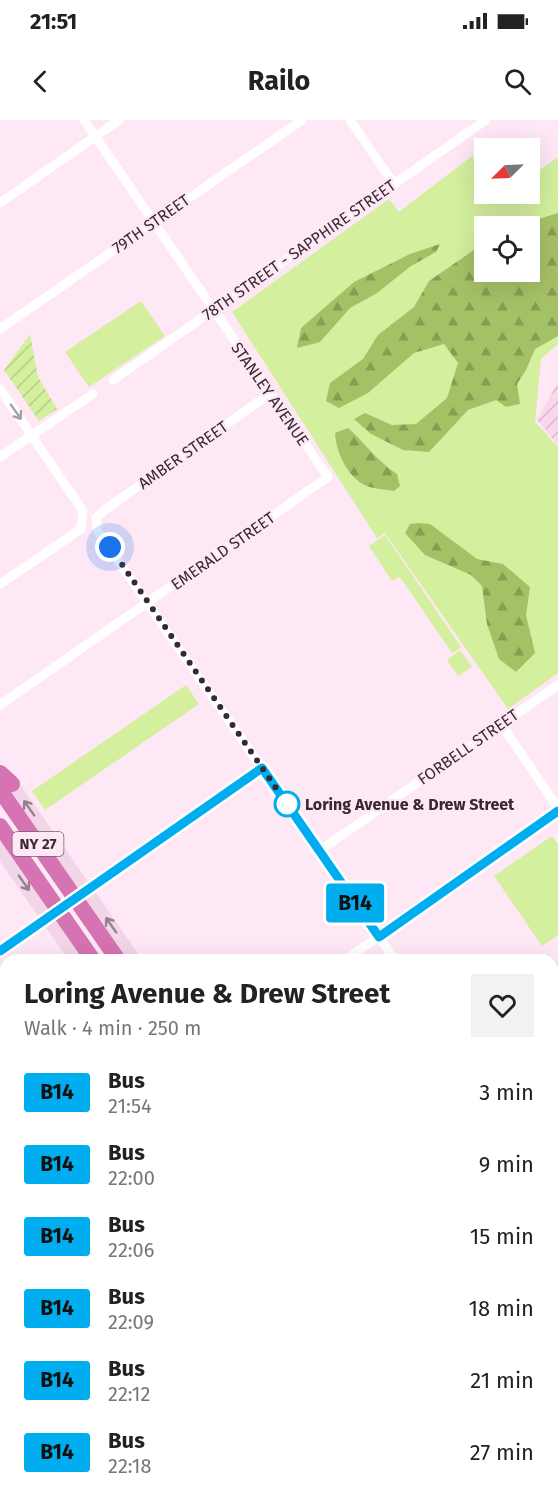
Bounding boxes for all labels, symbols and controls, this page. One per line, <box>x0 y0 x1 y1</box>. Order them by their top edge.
text: 21:51 <box>30 8 77 35</box>
icon: back <box>24 65 57 98</box>
text: Railo <box>248 65 310 97</box>
icon: search <box>501 65 534 98</box>
north arrow <box>474 138 540 204</box>
map controls <box>474 138 540 282</box>
street label: 78TH STREET - SAPPHIRE STREET <box>199 175 400 324</box>
street label: 79TH STREET <box>109 190 194 258</box>
button: locate <box>474 216 540 282</box>
street label: STANLEY AVENUE <box>227 339 313 449</box>
one-way arrow <box>10 403 22 419</box>
street label: AMBER STREET <box>134 417 232 493</box>
street label: EMERALD STREET <box>167 508 279 594</box>
your location <box>95 532 125 562</box>
street label: FORBELL STREET <box>414 705 523 789</box>
marker: Loring Avenue & Drew Street <box>274 791 300 817</box>
place label: Loring Avenue & Drew Street <box>305 795 515 814</box>
one-way arrow <box>23 801 35 817</box>
road number: NY 27 <box>12 832 63 856</box>
one-way arrow <box>18 874 30 891</box>
line badge: B14 <box>320 884 389 922</box>
text: B14 <box>338 890 372 916</box>
one-way arrow <box>104 917 117 934</box>
button: heart <box>471 974 534 1037</box>
text: Loring Avenue & Drew Street <box>24 977 390 1010</box>
text: Walk · 4 min · 250 m <box>24 1016 201 1040</box>
text: Bus <box>108 1067 145 1094</box>
text: B14 <box>40 1079 74 1105</box>
text: 3 min <box>479 1079 534 1106</box>
text: 21:54 <box>108 1094 152 1118</box>
text: Bus <box>108 1139 145 1166</box>
text: B14 <box>40 1151 74 1177</box>
text: 9 min <box>479 1151 534 1178</box>
text: 22:00 <box>108 1166 155 1190</box>
text: Bus <box>108 1211 145 1238</box>
text: B14 <box>40 1223 74 1249</box>
text: 15 min <box>470 1223 534 1250</box>
text: 22:06 <box>108 1238 154 1262</box>
text: Bus <box>108 1283 145 1310</box>
text: B14 <box>40 1295 74 1321</box>
text: 18 min <box>469 1295 534 1322</box>
text: 22:09 <box>108 1310 154 1334</box>
text: Bus <box>108 1355 145 1382</box>
text: B14 <box>40 1367 74 1393</box>
text: 21 min <box>470 1367 534 1394</box>
text: 22:12 <box>108 1382 150 1406</box>
text: Bus <box>108 1427 145 1454</box>
text: B14 <box>40 1439 74 1465</box>
text: 27 min <box>470 1439 534 1466</box>
text: 22:18 <box>108 1454 151 1478</box>

